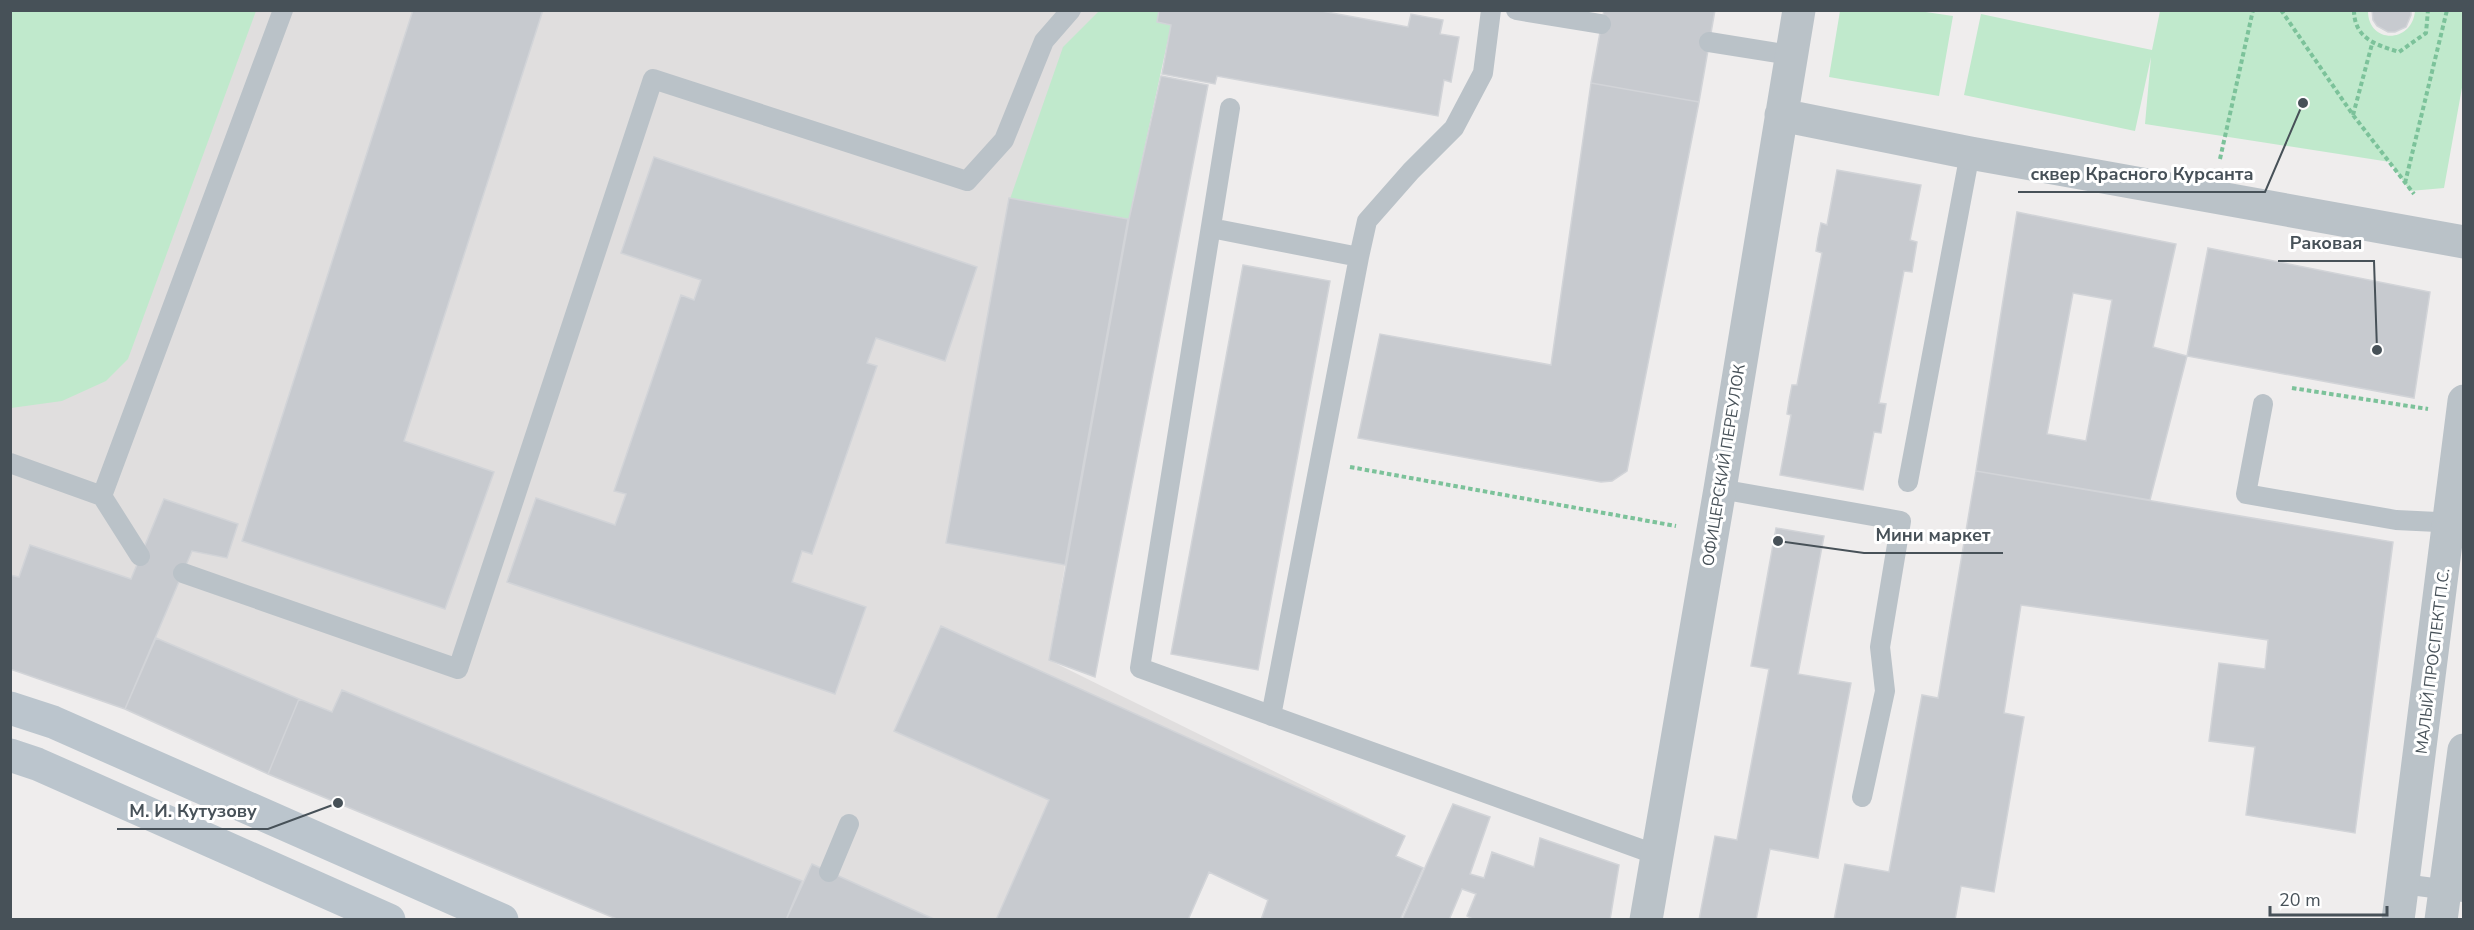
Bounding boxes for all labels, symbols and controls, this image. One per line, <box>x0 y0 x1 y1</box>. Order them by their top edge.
callout: сквер Красного Курсанта <box>2018 156 2265 192</box>
text: сквер Красного Курсанта <box>2030 162 2254 186</box>
callout: Раковая <box>2278 225 2374 261</box>
text: Раковая <box>2290 231 2362 255</box>
street label: ОФИЦЕРСКИЙ ПЕРЕУЛОК <box>1697 362 1751 568</box>
callout: Мини маркет <box>1864 517 2003 553</box>
text: Мини маркет <box>1875 523 1991 547</box>
street label: МАЛЫЙ ПРОСПЕКТ П.С. <box>2411 567 2455 755</box>
callout: М. И. Кутузову <box>117 793 268 829</box>
text: М. И. Кутузову <box>129 799 257 823</box>
scale bar <box>2270 879 2387 917</box>
text: 20 m <box>2279 888 2321 912</box>

